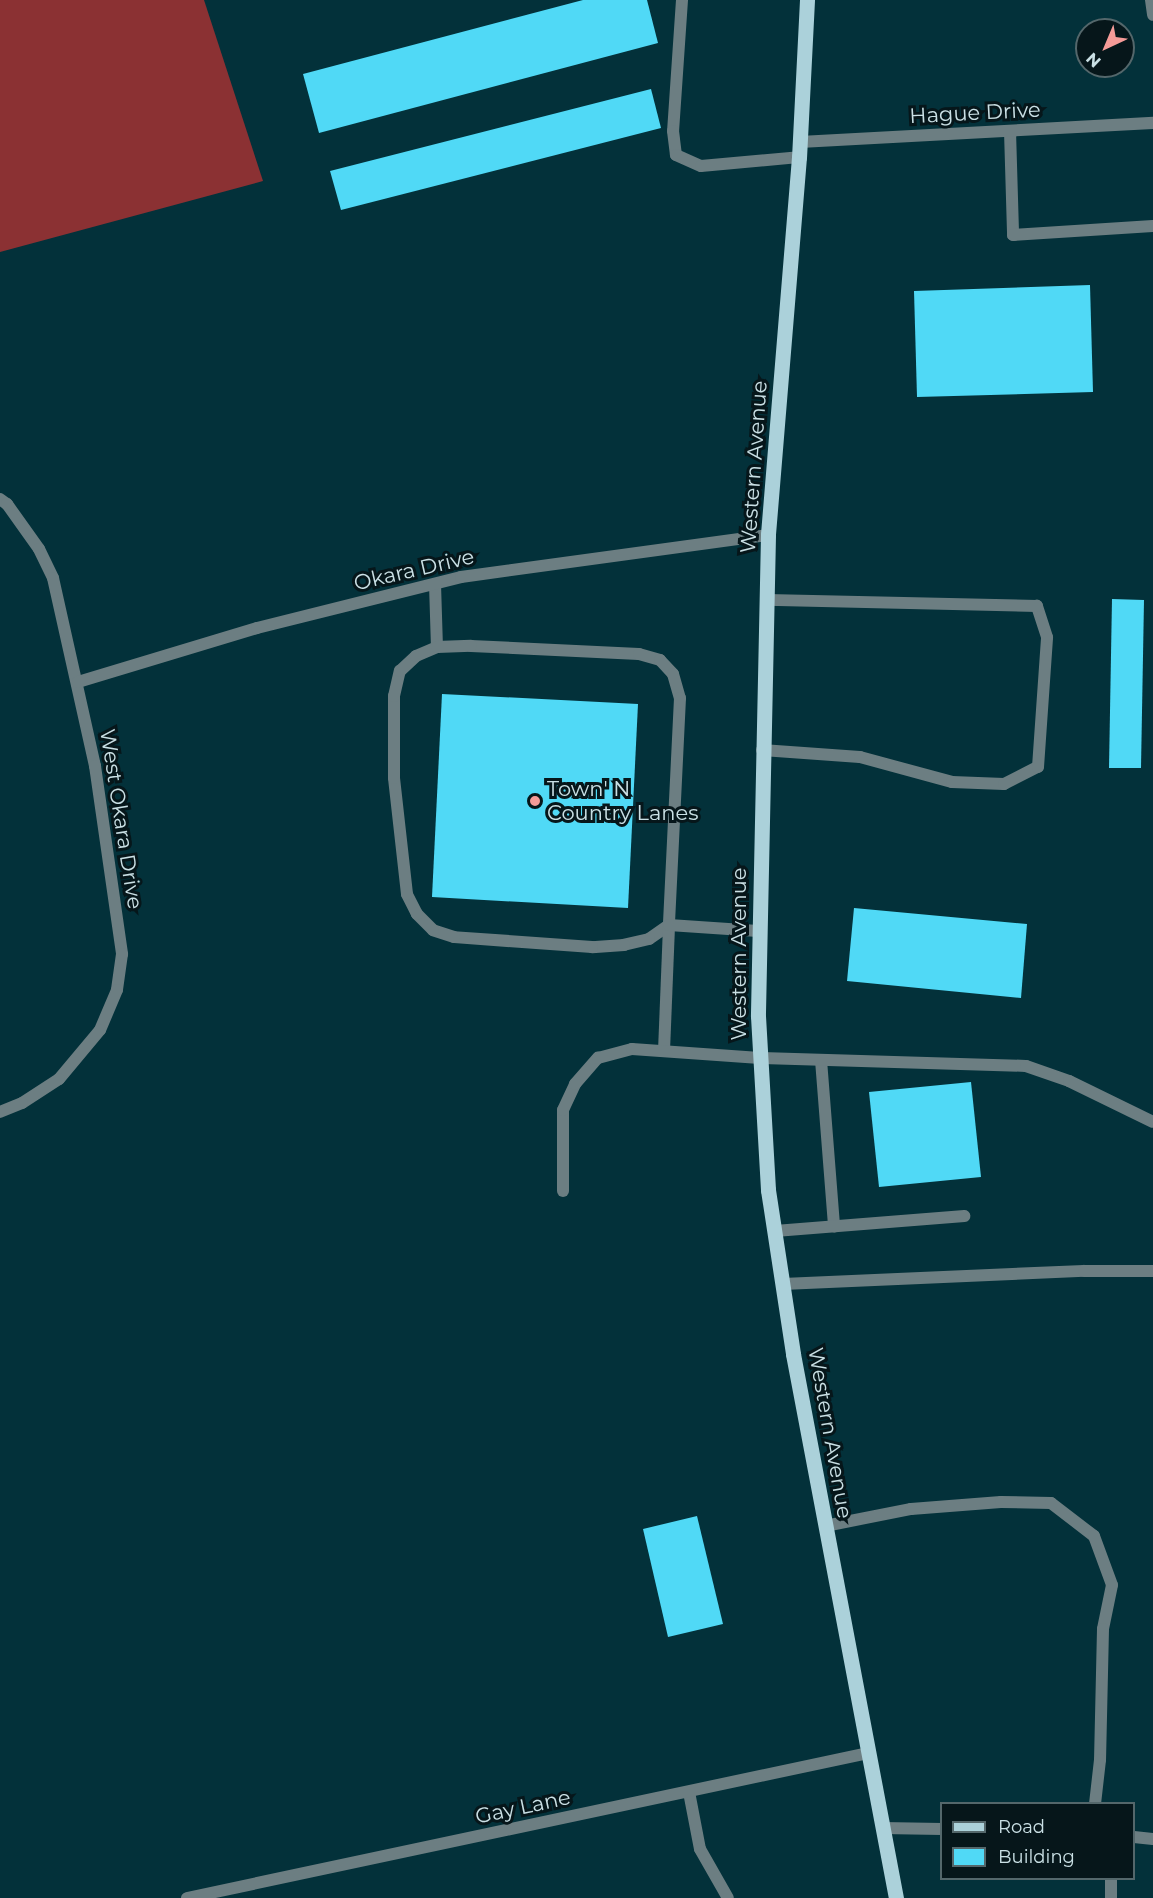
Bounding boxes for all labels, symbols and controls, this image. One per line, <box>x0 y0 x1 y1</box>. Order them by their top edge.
north arrow <box>1075 18 1135 78</box>
text: N <box>1082 49 1105 71</box>
street label: Hague Drive <box>909 97 1041 129</box>
street label: Western Avenue <box>735 380 773 554</box>
street label: Okara Drive <box>351 544 477 596</box>
street label: West Okara Drive <box>94 727 148 911</box>
place label: Town' N Country Lanes <box>547 776 698 826</box>
marker: Town' N Country Lanes <box>528 794 542 808</box>
street label: Western Avenue <box>726 867 752 1041</box>
street label: Western Avenue <box>803 1346 857 1520</box>
street label: Gay Lane <box>473 1785 573 1829</box>
legend <box>940 1802 1135 1880</box>
text: Road <box>998 1816 1045 1838</box>
text: Building <box>998 1846 1075 1868</box>

